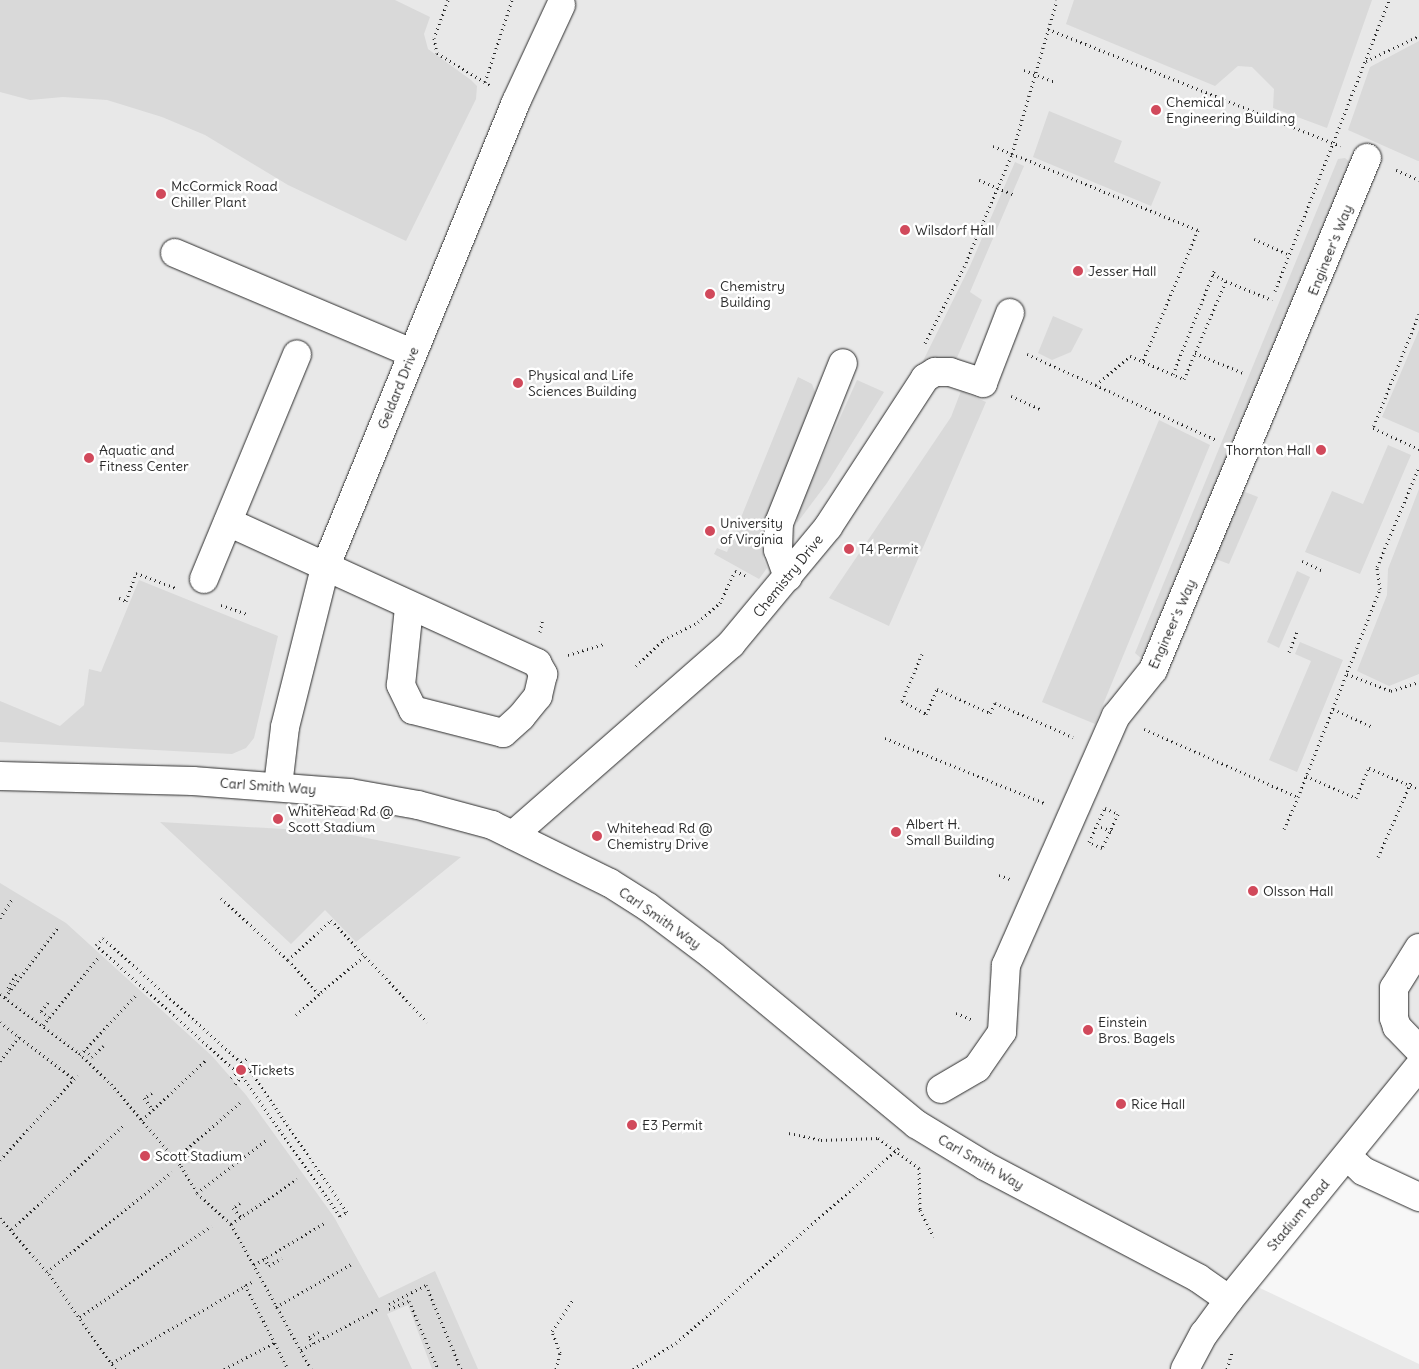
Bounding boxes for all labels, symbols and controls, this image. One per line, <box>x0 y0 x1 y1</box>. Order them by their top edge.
place label: Chemical Engineering Building <box>1166 94 1295 126</box>
marker: Chemical Engineering Building <box>1150 104 1162 116</box>
place label: McCormick Road Chiller Plant <box>171 178 278 210</box>
marker: McCormick Road Chiller Plant <box>155 188 167 200</box>
street label: Engineer's Way <box>1304 202 1356 298</box>
place label: Wilsdorf Hall <box>915 222 994 238</box>
marker: Wilsdorf Hall <box>899 224 911 236</box>
place label: Jesser Hall <box>1088 263 1156 279</box>
marker: Jesser Hall <box>1072 265 1084 277</box>
place label: Chemistry Building <box>720 278 785 310</box>
marker: Chemistry Building <box>704 288 716 300</box>
street label: Geldard Drive <box>374 344 422 432</box>
place label: Physical and Life Sciences Building <box>528 367 637 400</box>
marker: Physical and Life Sciences Building <box>512 377 524 389</box>
place label: Aquatic and Fitness Center <box>99 442 189 474</box>
place label: Thornton Hall <box>1226 442 1311 458</box>
marker: Thornton Hall <box>1315 444 1327 456</box>
marker: Aquatic and Fitness Center <box>83 452 95 464</box>
place label: University of Virginia <box>720 515 783 548</box>
marker: University of Virginia <box>704 525 716 537</box>
street label: Chemistry Drive <box>750 531 826 621</box>
place label: T4 Permit <box>859 541 918 557</box>
marker: T4 Permit <box>843 543 855 555</box>
street label: Engineer's Way <box>1145 576 1199 672</box>
street label: Carl Smith Way <box>219 774 317 798</box>
place label: Whitehead Rd @ Scott Stadium <box>288 803 394 836</box>
marker: Whitehead Rd @ Scott Stadium <box>272 813 284 825</box>
place label: Albert H. Small Building <box>906 816 995 849</box>
place label: Whitehead Rd @ Chemistry Drive <box>607 820 713 852</box>
marker: Albert H. Small Building <box>890 826 902 838</box>
marker: Whitehead Rd @ Chemistry Drive <box>591 830 603 842</box>
street label: Carl Smith Way <box>616 883 704 953</box>
place label: Olsson Hall <box>1263 883 1333 899</box>
marker: Olsson Hall <box>1247 885 1259 897</box>
place label: Einstein Bros. Bagels <box>1098 1014 1175 1046</box>
marker: Einstein Bros. Bagels <box>1082 1024 1094 1036</box>
place label: Tickets <box>251 1062 294 1078</box>
marker: Tickets <box>235 1064 247 1076</box>
place label: Rice Hall <box>1131 1096 1185 1112</box>
marker: Rice Hall <box>1115 1098 1127 1110</box>
place label: E3 Permit <box>642 1117 703 1133</box>
marker: E3 Permit <box>626 1119 638 1131</box>
street label: Carl Smith Way <box>935 1131 1027 1193</box>
place label: Scott Stadium <box>155 1148 242 1164</box>
marker: Scott Stadium <box>139 1150 151 1162</box>
street label: Stadium Road <box>1263 1176 1333 1254</box>

